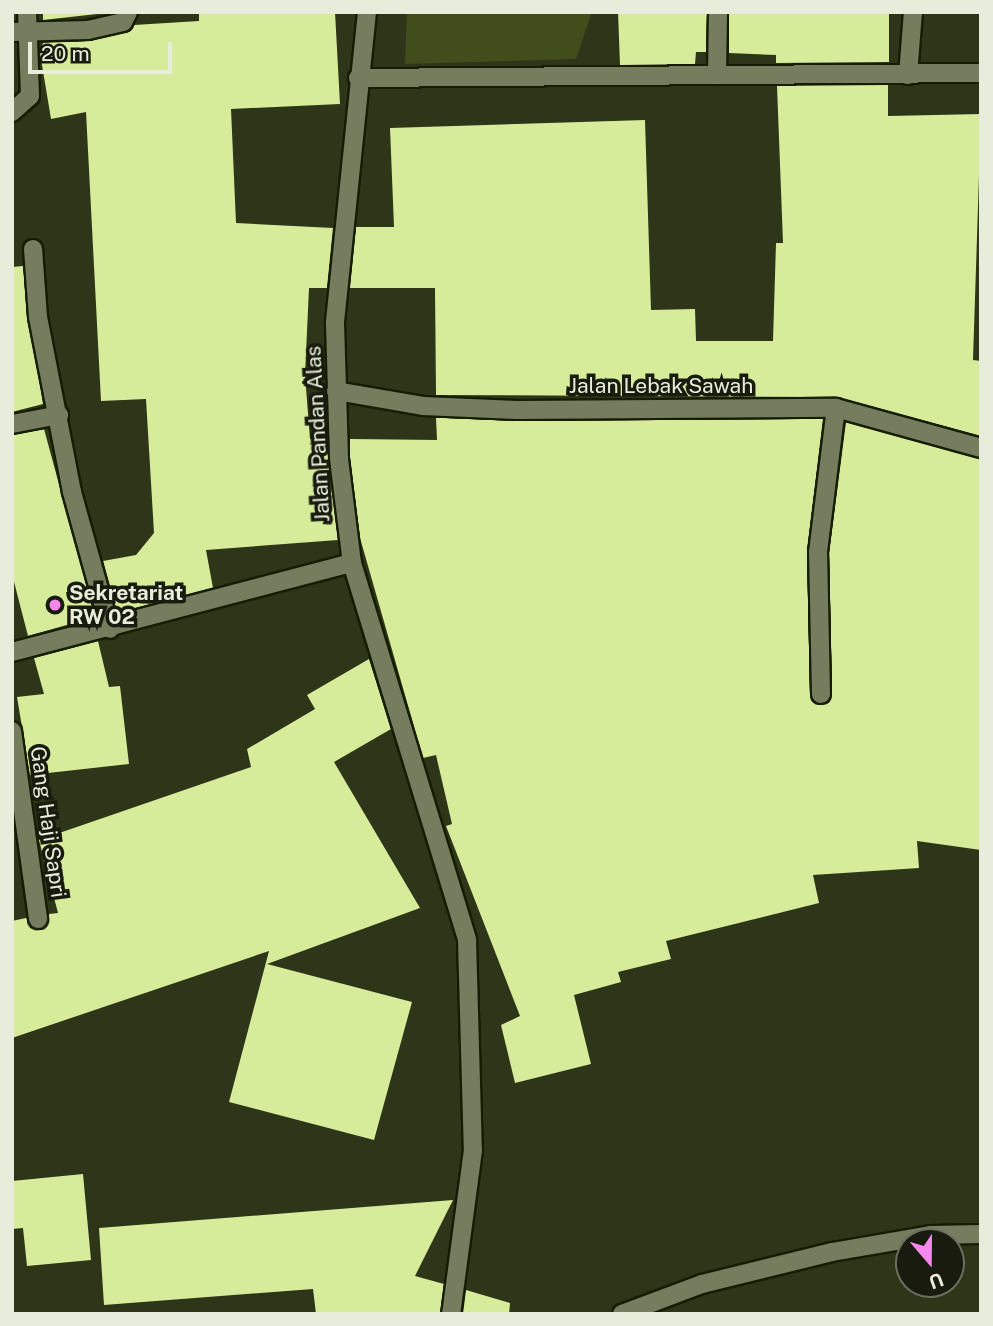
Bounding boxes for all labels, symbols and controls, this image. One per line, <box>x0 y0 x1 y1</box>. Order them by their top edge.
scale bar <box>32 28 175 72</box>
text: 20 m <box>41 41 90 66</box>
street label: Jalan Pandan Alas <box>301 345 335 523</box>
street label: Jalan Lebak Sawah <box>569 373 753 399</box>
place label: Sekretariat RW 02 <box>69 580 183 630</box>
marker: Sekretariat RW 02 <box>47 597 63 613</box>
street label: Gang Haji Sapri <box>25 745 71 899</box>
north arrow <box>895 1228 965 1298</box>
text: U <box>926 1268 947 1294</box>

